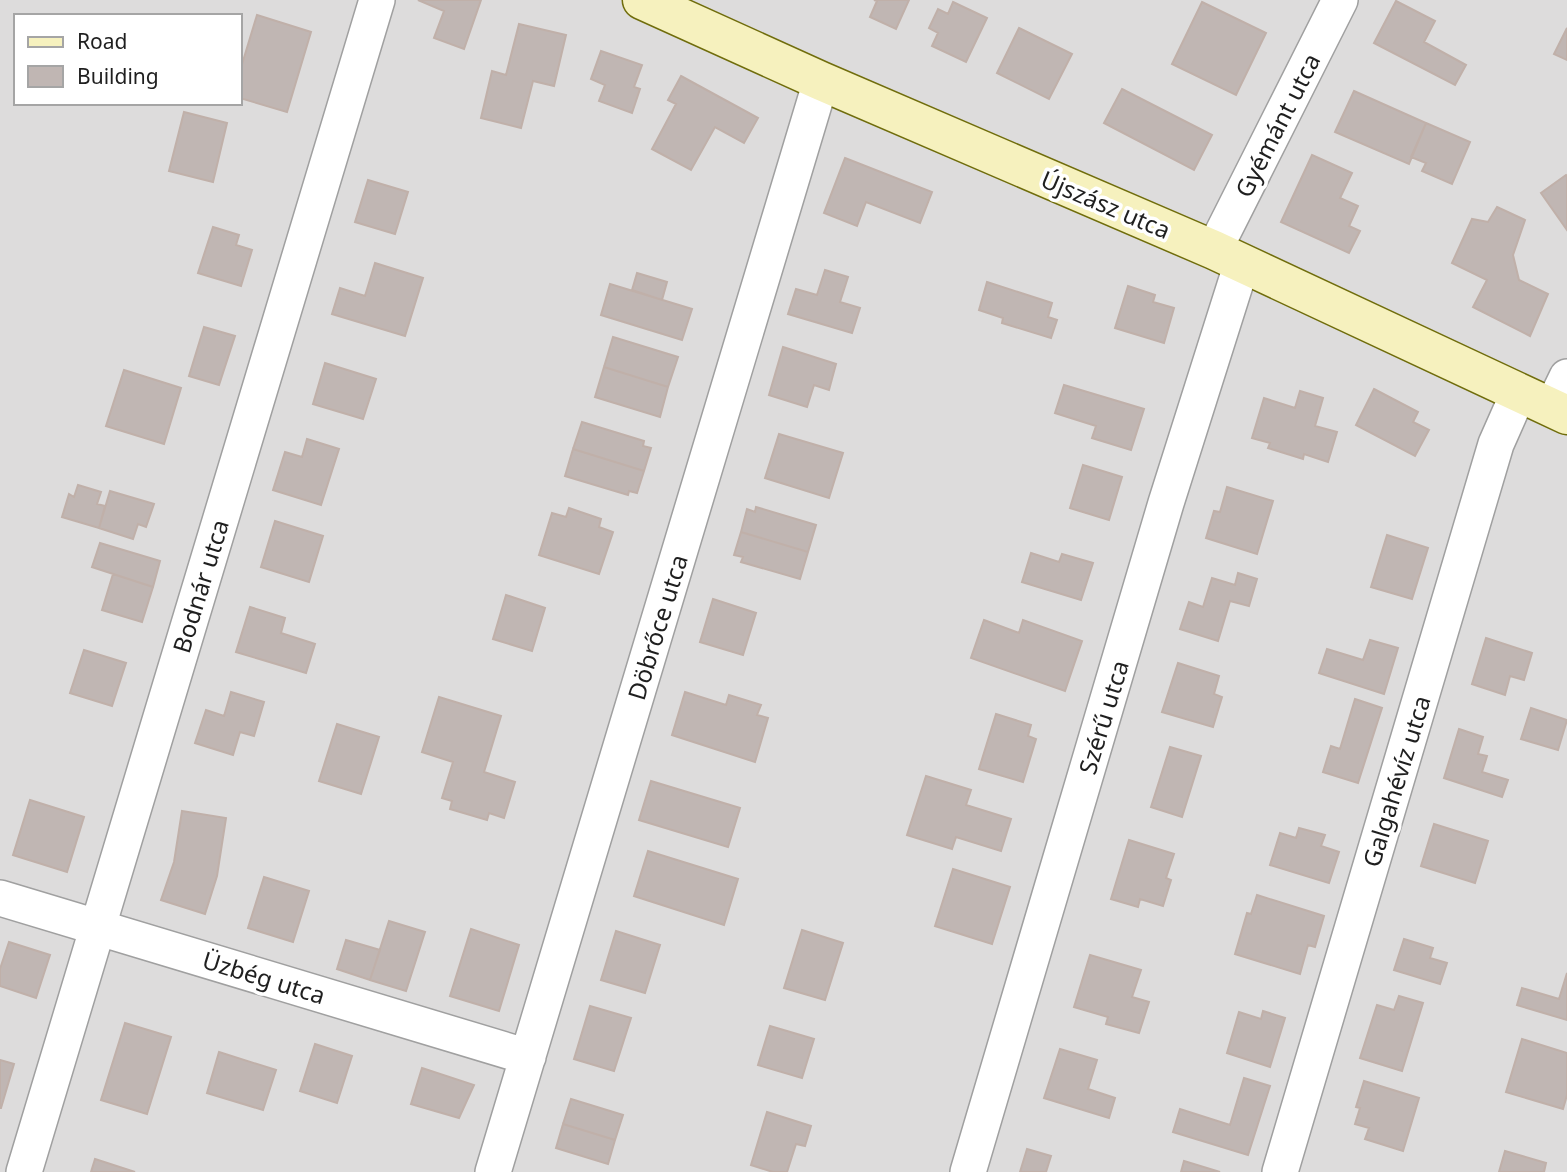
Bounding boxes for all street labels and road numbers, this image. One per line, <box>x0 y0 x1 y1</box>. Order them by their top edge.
street label: Gyémánt utca <box>1227 47 1327 203</box>
street label: Újszász utca <box>1036 162 1176 246</box>
street label: Bodnár utca <box>164 515 236 657</box>
street label: Döbrőce utca <box>619 550 695 704</box>
street label: Szérű utca <box>1070 656 1136 778</box>
street label: Galgahévíz utca <box>1354 691 1438 871</box>
street label: Üzbég utca <box>199 943 329 1011</box>

